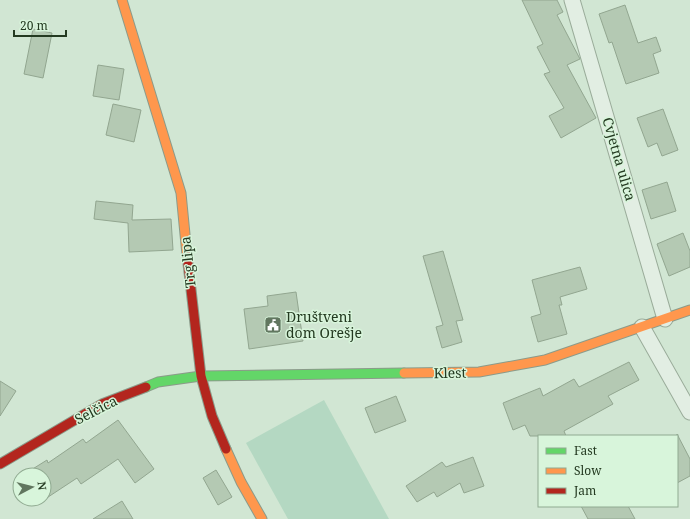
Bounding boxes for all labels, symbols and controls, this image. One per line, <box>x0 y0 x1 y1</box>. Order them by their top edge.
scale bar <box>14 12 66 38</box>
text: 20 m <box>20 17 48 34</box>
street label: Cvjetna ulica <box>598 115 641 203</box>
street label: Trg lipa <box>175 235 200 289</box>
place label: Društveni dom Orešje <box>286 307 362 342</box>
public building icon: Društveni dom Orešje <box>263 315 283 335</box>
street label: Klest <box>433 363 467 382</box>
street label: Selčica <box>71 391 120 428</box>
legend <box>538 435 678 507</box>
text: Fast <box>574 442 597 459</box>
text: Slow <box>574 462 602 479</box>
north arrow <box>12 467 52 507</box>
text: N <box>34 481 50 491</box>
text: Jam <box>573 482 596 499</box>

